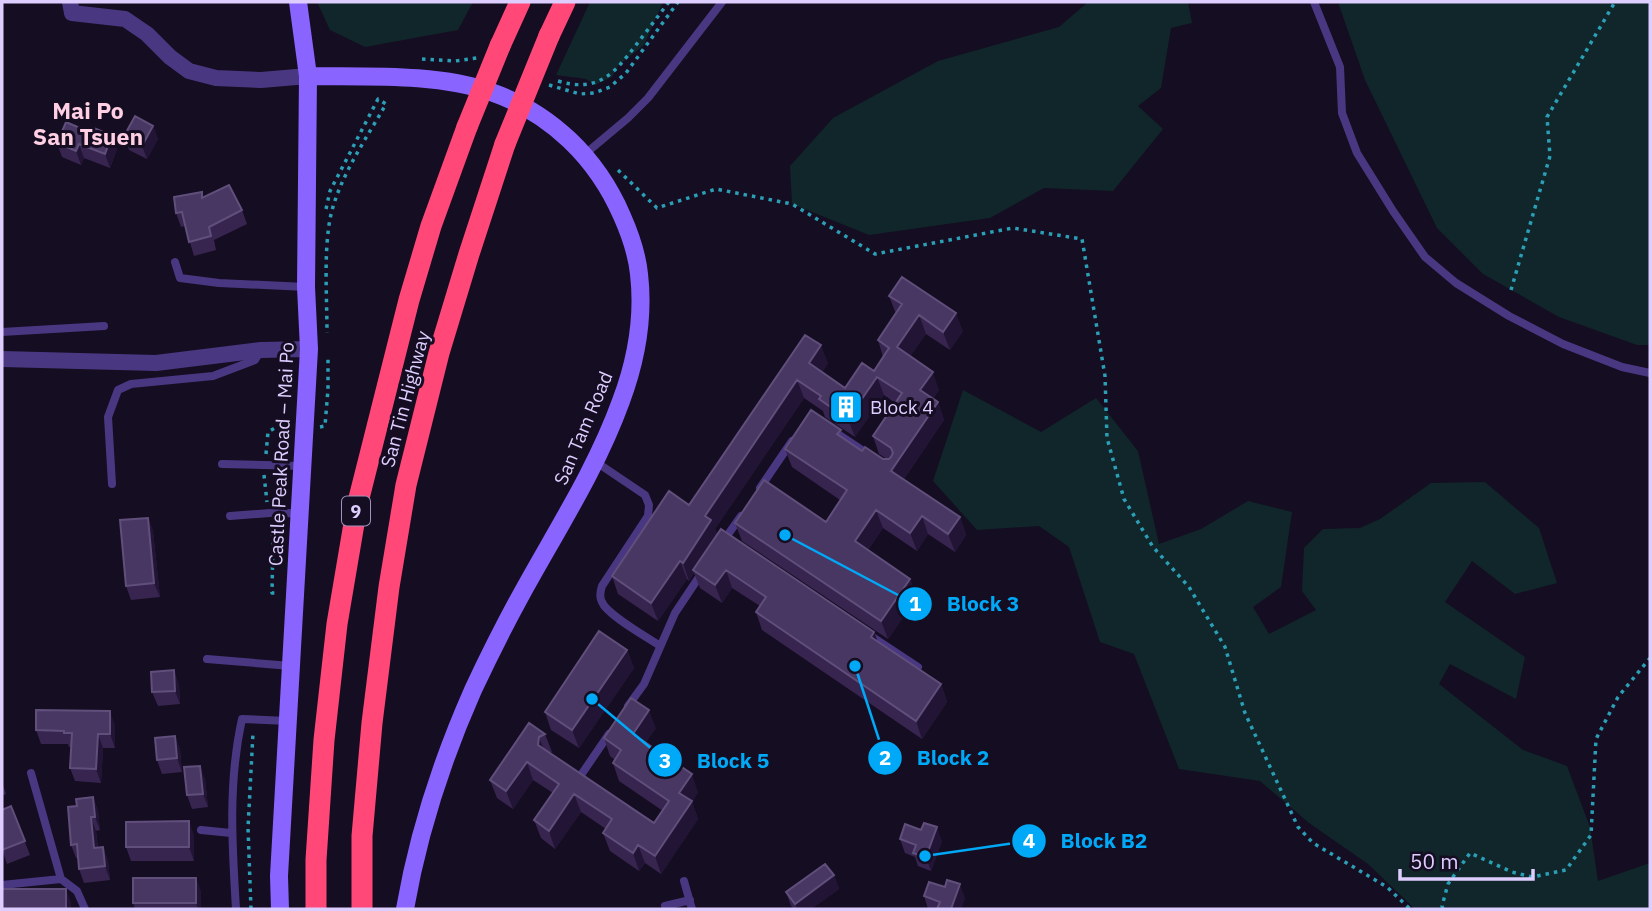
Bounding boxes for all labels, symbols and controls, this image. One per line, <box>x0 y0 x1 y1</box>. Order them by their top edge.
district label: Mai Po San Tsuen <box>33 95 143 151</box>
street label: San Tin Highway <box>375 328 435 470</box>
street label: Castle Peak Road – Mai Po <box>263 341 299 567</box>
street label: San Tam Road <box>548 368 618 488</box>
building icon: Block 4 <box>827 388 865 426</box>
place label: Block 4 <box>870 395 934 419</box>
road number: 9 <box>342 496 370 526</box>
callout: Block 3 <box>898 583 1033 625</box>
text: 1 <box>909 589 922 617</box>
text: Block 3 <box>947 589 1019 617</box>
callout: Block 2 <box>868 737 1003 779</box>
callout: Block 5 <box>647 739 783 781</box>
text: 2 <box>879 743 891 771</box>
text: Block 2 <box>917 743 989 771</box>
text: 3 <box>659 746 671 774</box>
text: Block 5 <box>697 746 769 774</box>
callout: Block B2 <box>1012 820 1161 862</box>
text: 4 <box>1023 826 1035 854</box>
text: Block B2 <box>1061 826 1147 854</box>
scale bar <box>1400 838 1533 882</box>
text: 50 m <box>1410 847 1459 875</box>

